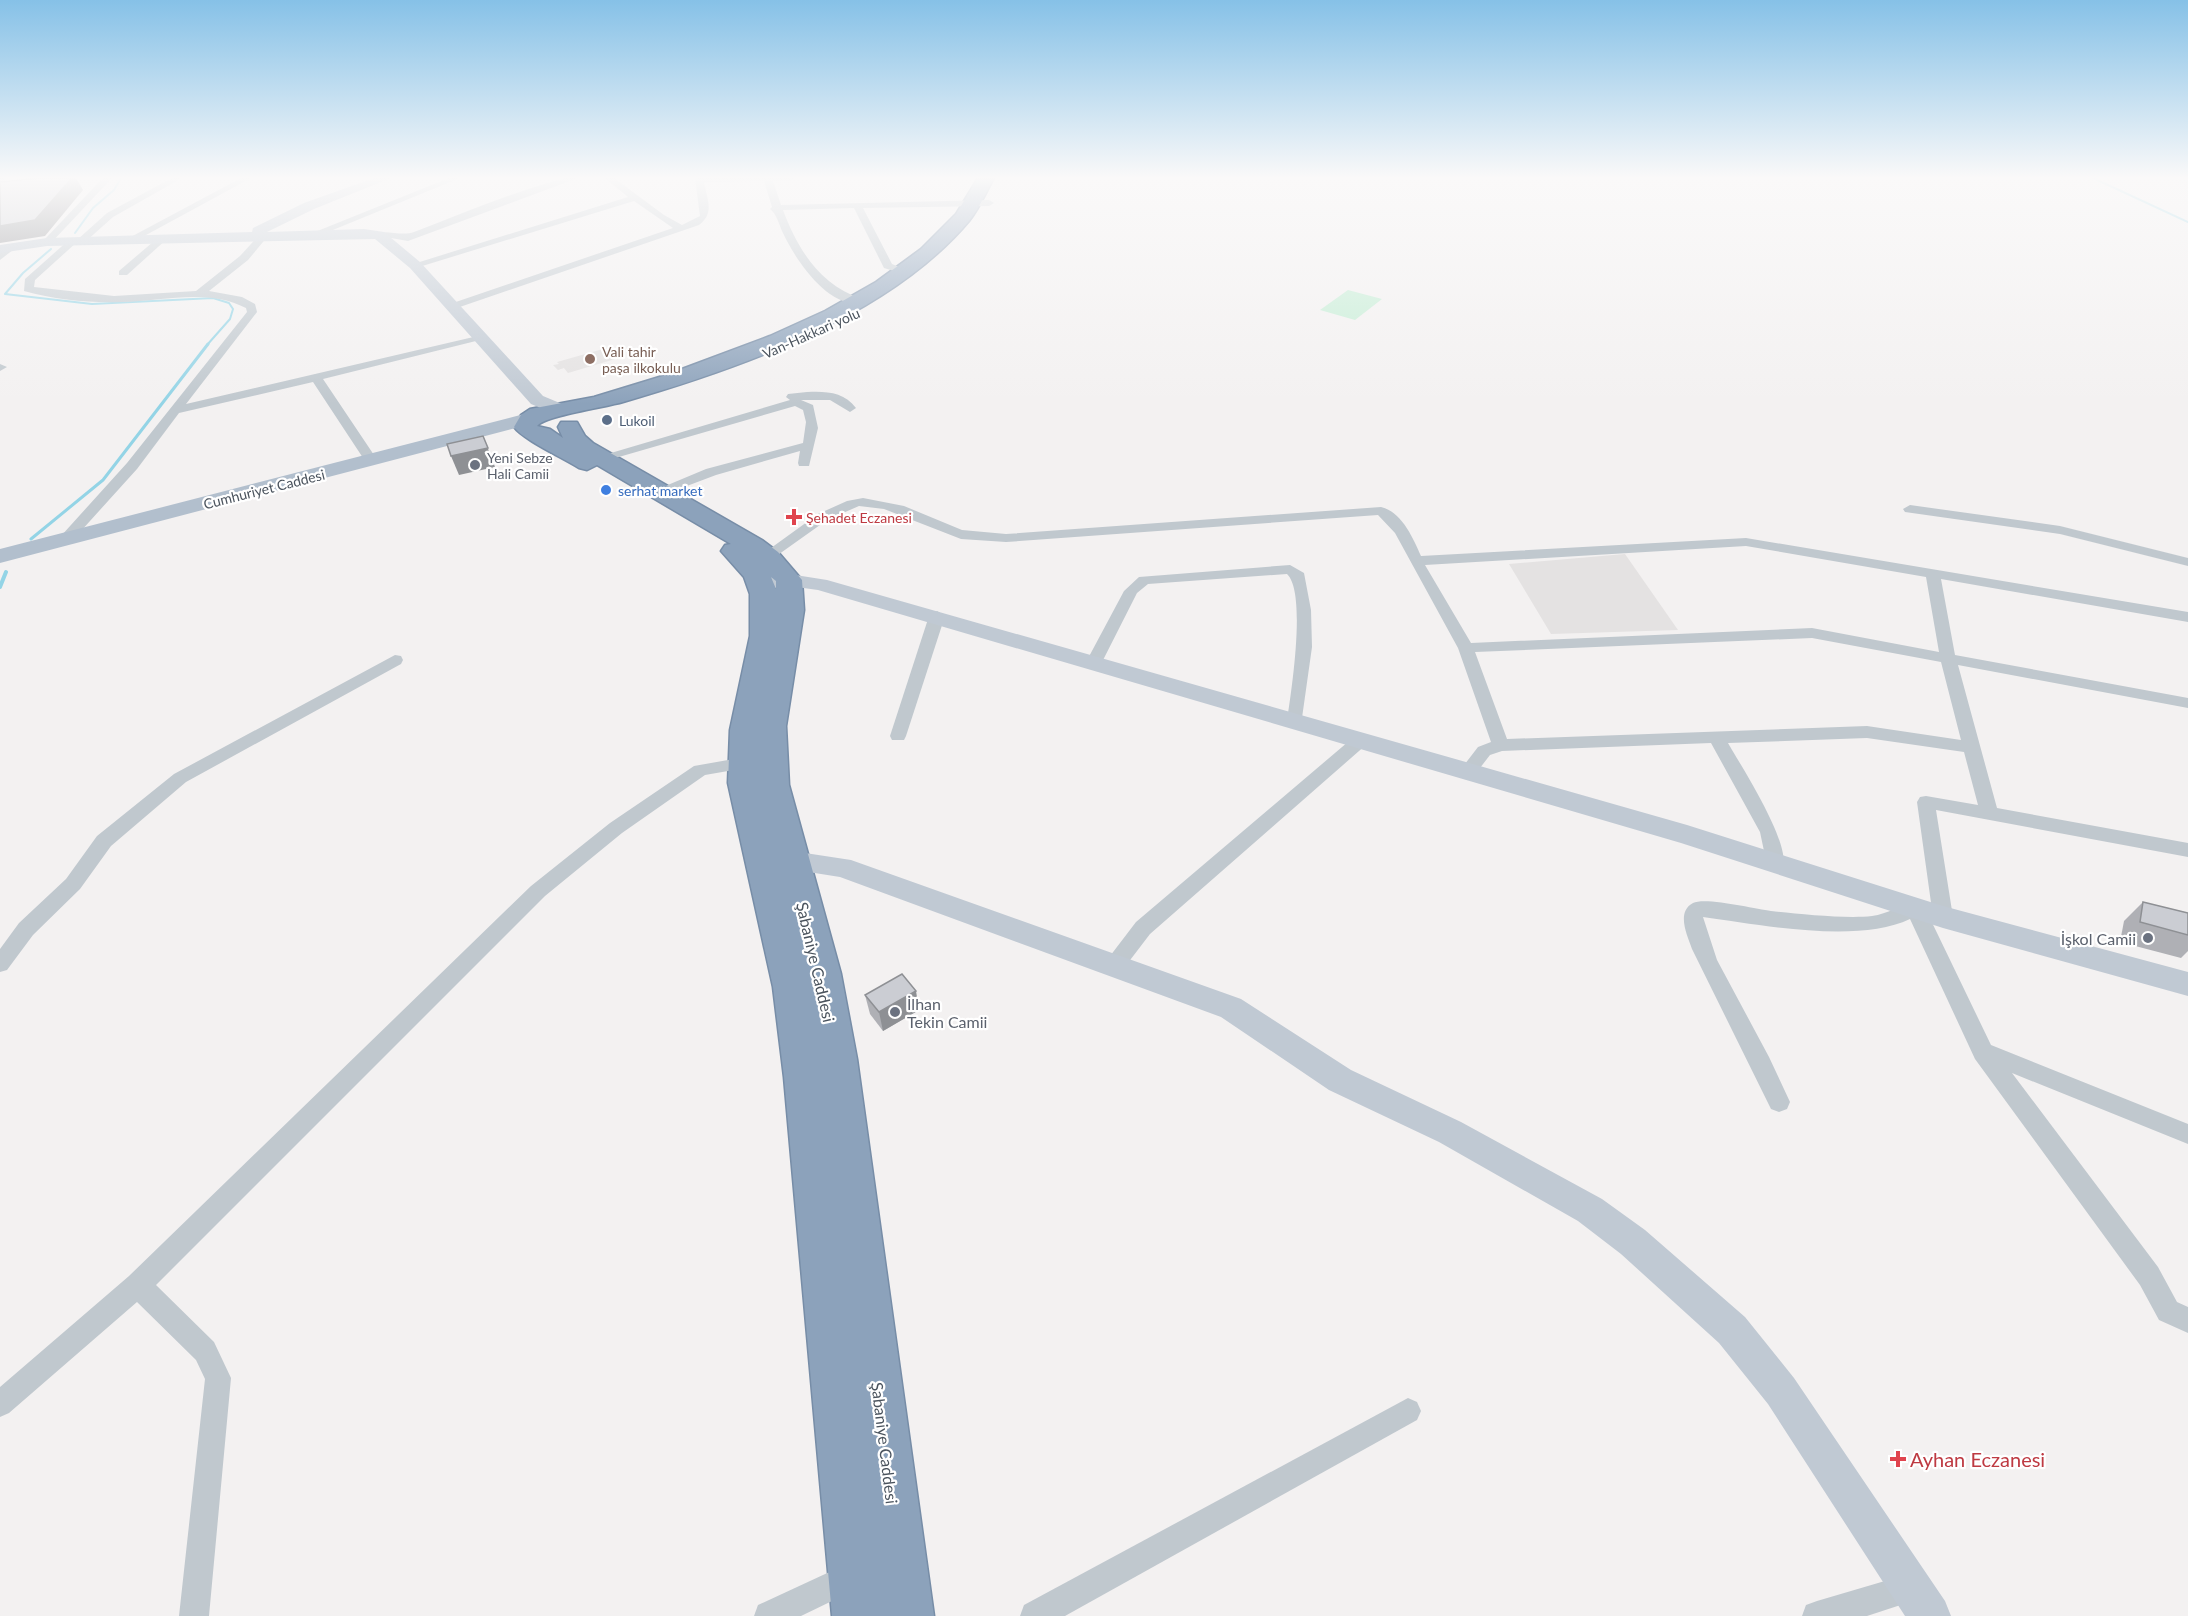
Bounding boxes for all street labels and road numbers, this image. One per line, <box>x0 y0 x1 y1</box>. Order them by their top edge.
street label: Van-Hakkari yolu <box>760 304 862 362</box>
street label: Cumhuriyet Caddesi <box>202 466 326 512</box>
street label: Şabaniye Caddesi <box>793 900 839 1024</box>
street label: Şabaniye Caddesi <box>868 1381 902 1505</box>

